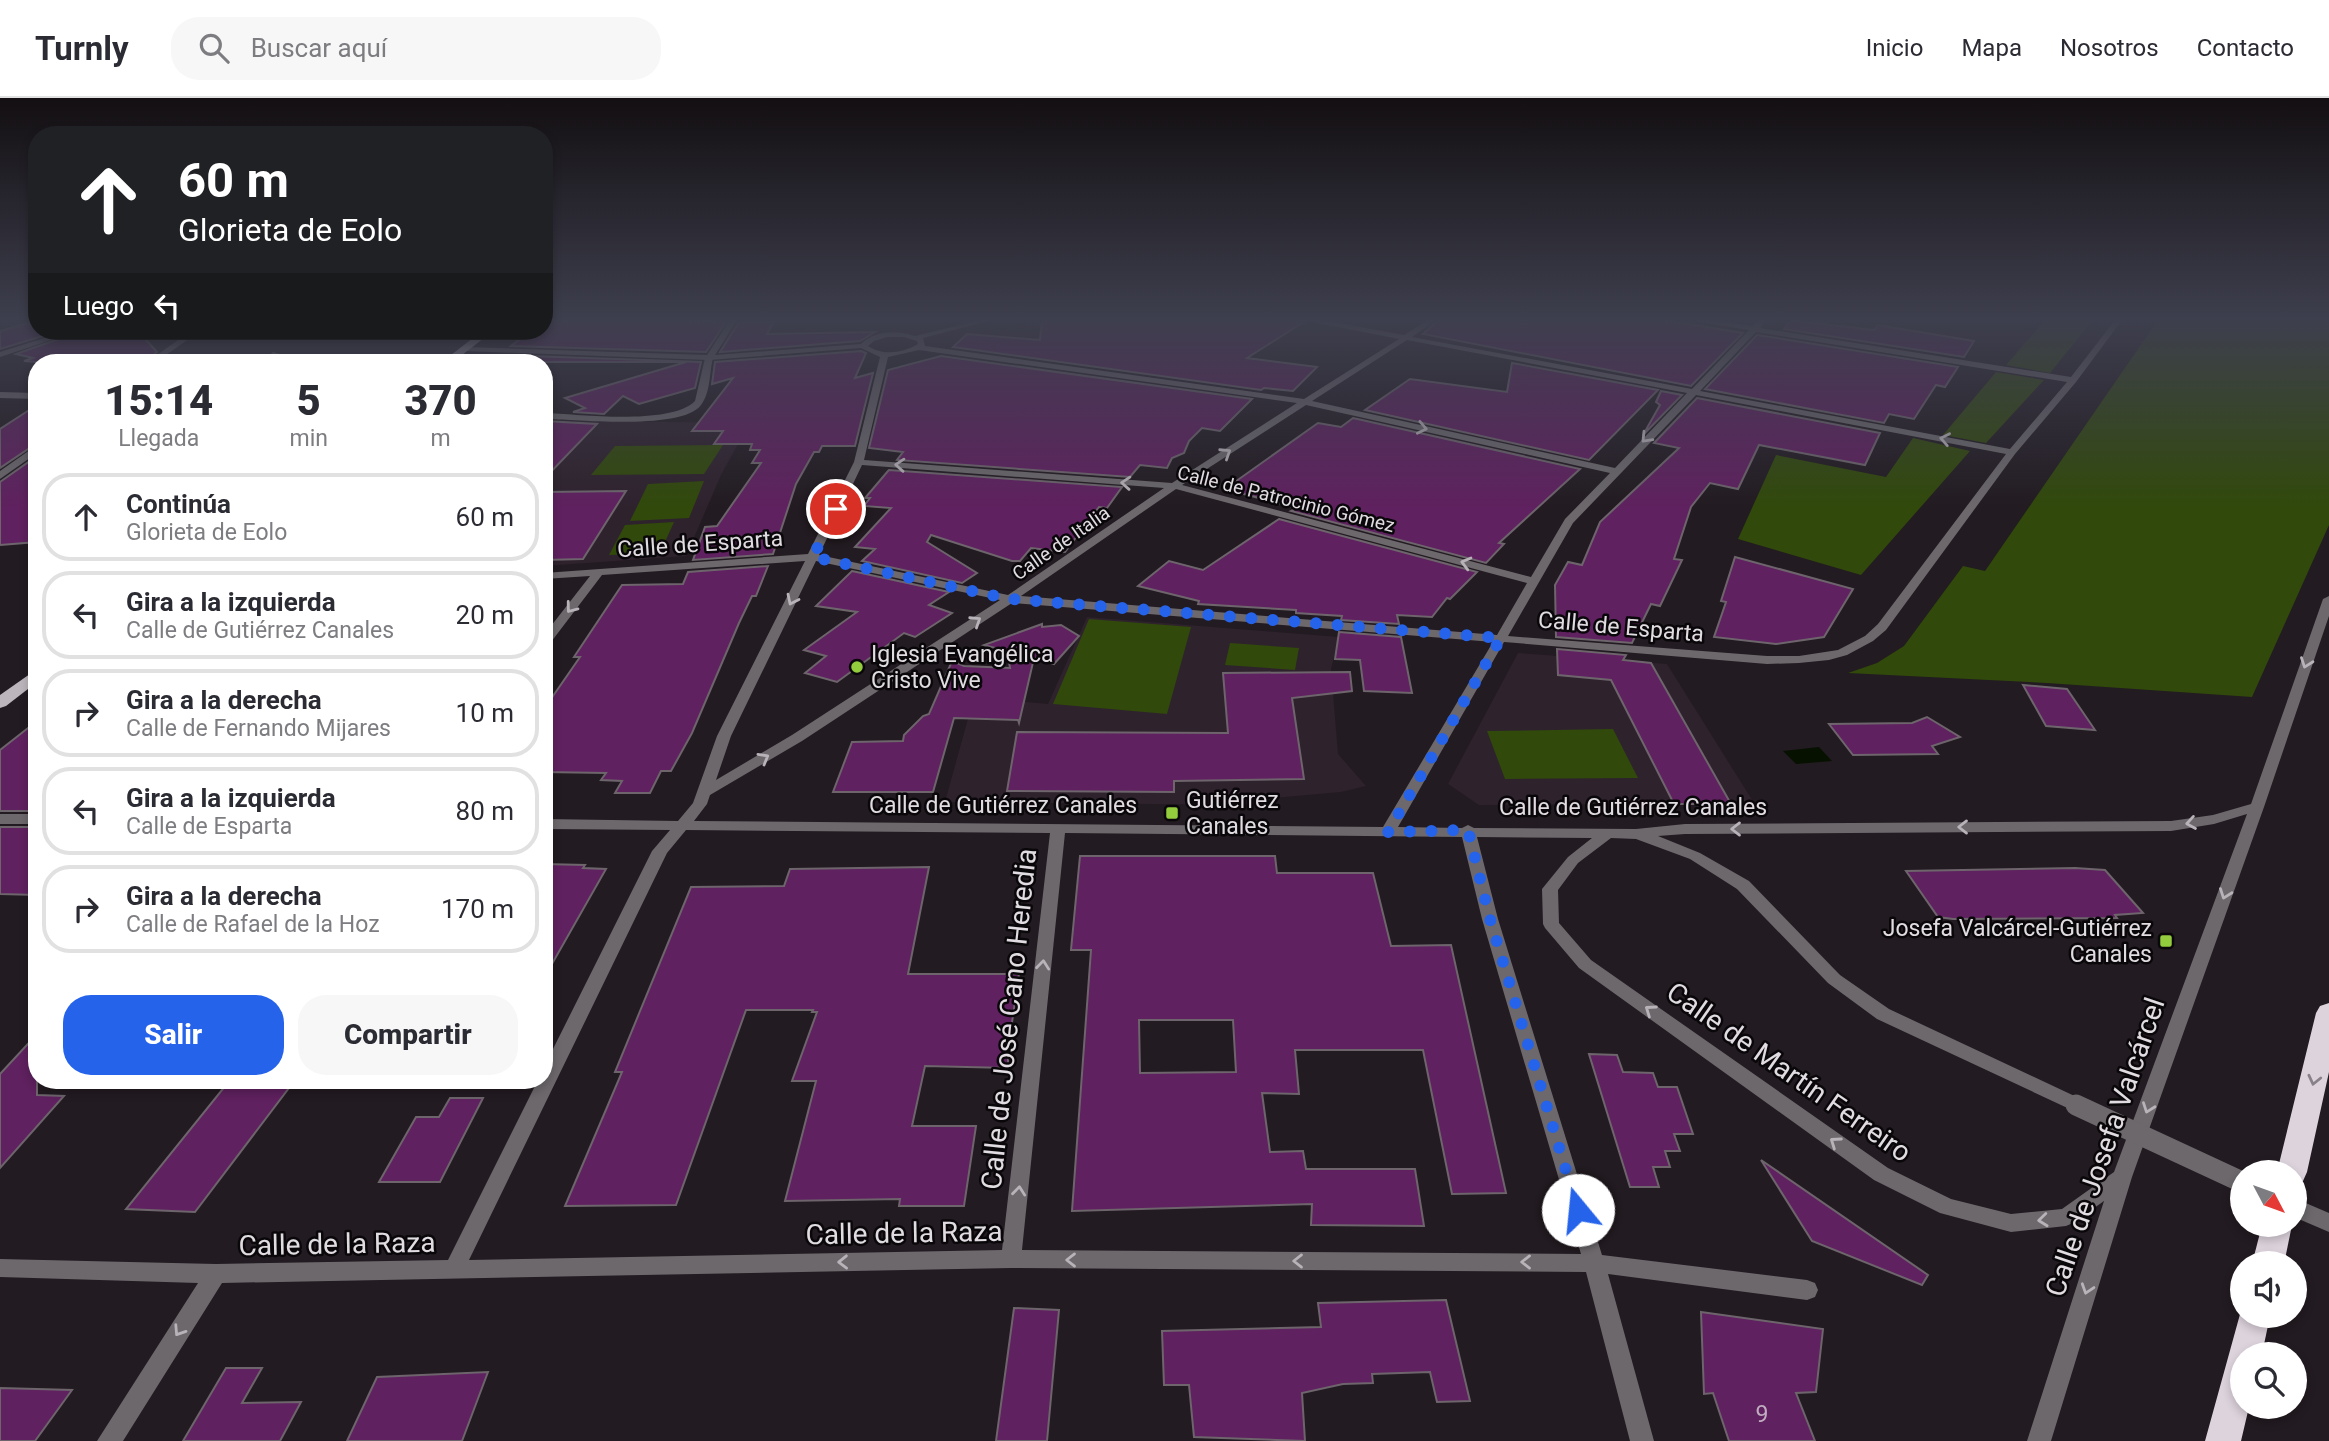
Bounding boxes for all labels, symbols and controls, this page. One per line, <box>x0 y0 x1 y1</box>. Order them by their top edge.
search box <box>171 17 661 80</box>
text: Turnly <box>35 29 129 68</box>
icon: search <box>195 29 233 67</box>
text: Buscar aquí <box>251 33 387 63</box>
text: Inicio <box>1866 34 1923 62</box>
text: Mapa <box>1961 34 2022 62</box>
text: Nosotros <box>2060 34 2159 62</box>
text: Contacto <box>2197 34 2294 62</box>
text: 60 m <box>178 152 289 209</box>
icon: ahead <box>63 154 154 245</box>
text: Glorieta de Eolo <box>178 211 402 249</box>
icon: left <box>148 287 186 325</box>
text: Luego <box>63 291 134 321</box>
text: 15:14 <box>104 376 213 425</box>
text: 5 <box>297 376 321 425</box>
text: 370 <box>404 376 477 425</box>
one-way arrow <box>1416 420 1428 434</box>
text: Llegada <box>118 425 199 452</box>
text: min <box>289 425 328 452</box>
text: m <box>430 425 451 452</box>
one-way arrow <box>1641 430 1654 443</box>
one-way arrow <box>1939 433 1951 448</box>
one-way arrow <box>1218 449 1231 462</box>
one-way arrow <box>894 458 905 473</box>
street label: Calle de Patrocinio Gómez <box>1175 461 1397 537</box>
one-way arrow <box>1121 476 1132 491</box>
pin <box>806 479 866 539</box>
text: Continúa <box>126 489 231 519</box>
icon: arrive <box>817 490 855 528</box>
icon: ahead <box>67 498 105 536</box>
street label: Calle de Italia <box>1008 501 1114 585</box>
text: 60 m <box>456 502 514 532</box>
text: Glorieta de Eolo <box>126 519 287 546</box>
street label: Calle de Esparta <box>616 525 784 563</box>
one-way arrow <box>1460 557 1472 572</box>
text: Gira a la izquierda <box>126 587 336 617</box>
one-way arrow <box>786 593 800 605</box>
icon: left <box>67 596 105 634</box>
text: 20 m <box>456 600 514 630</box>
one-way arrow <box>567 600 580 613</box>
street label: Calle de Esparta <box>1537 606 1705 648</box>
text: Calle de Gutiérrez Canales <box>126 617 394 644</box>
one-way arrow <box>968 617 981 630</box>
place label: Iglesia Evangélica Cristo Vive <box>871 641 1053 694</box>
one-way arrow <box>2300 657 2314 669</box>
marker: Iglesia Evangélica Cristo Vive <box>849 659 865 675</box>
text: Gira a la derecha <box>126 685 322 715</box>
icon: right <box>67 694 105 732</box>
text: 10 m <box>456 698 514 728</box>
text: Calle de Fernando Mijares <box>126 715 391 742</box>
one-way arrow <box>757 753 770 766</box>
text: Gira a la izquierda <box>126 783 336 813</box>
place label: Gutiérrez Canales <box>1186 787 1279 840</box>
icon: left <box>67 792 105 830</box>
street label: Calle de Gutiérrez Canales <box>869 792 1137 819</box>
street label: Calle de Gutiérrez Canales <box>1499 794 1767 821</box>
text: 80 m <box>456 796 514 826</box>
marker: Gutiérrez Canales <box>1164 805 1180 821</box>
text: Calle de Esparta <box>126 813 292 840</box>
one-way arrow <box>2185 815 2197 830</box>
one-way arrow <box>1958 819 1968 835</box>
one-way arrow <box>1730 821 1741 837</box>
street label: Calle de José Cano Heredia <box>975 847 1043 1191</box>
text: Gira a la derecha <box>126 881 322 911</box>
one-way arrow <box>2220 888 2234 900</box>
icon: right <box>67 890 105 928</box>
text: 170 m <box>441 894 514 924</box>
text: Calle de Rafael de la Hoz <box>126 911 380 938</box>
place label: Josefa Valcárcel-Gutiérrez Canales <box>1883 915 2152 968</box>
marker: Josefa Valcárcel-Gutiérrez Canales <box>2158 933 2174 949</box>
one-way arrow <box>1035 959 1050 971</box>
street label: Calle de Martín Ferreiro <box>1661 975 1917 1169</box>
street label: Calle de Josefa Valcárcel <box>2038 993 2172 1301</box>
button: Salir <box>63 995 284 1075</box>
button: Compartir <box>298 995 518 1075</box>
one-way arrow <box>1645 1006 1658 1018</box>
one-way arrow <box>2307 1074 2322 1086</box>
one-way arrow <box>2142 1102 2156 1114</box>
one-way arrow <box>1830 1138 1843 1150</box>
north arrow <box>2230 1160 2306 1237</box>
map controls <box>2230 1160 2307 1419</box>
position arrow <box>1541 1173 1615 1247</box>
one-way arrow <box>1011 1185 1026 1197</box>
one-way arrow <box>2037 1212 2048 1227</box>
street label: Calle de la Raza <box>805 1215 1003 1251</box>
street label: Calle de la Raza <box>238 1226 436 1262</box>
button: sound <box>2230 1251 2307 1328</box>
one-way arrow <box>1065 1252 1076 1267</box>
one-way arrow <box>1292 1253 1303 1269</box>
one-way arrow <box>837 1254 848 1270</box>
one-way arrow <box>1520 1254 1530 1270</box>
one-way arrow <box>2080 1282 2095 1294</box>
one-way arrow <box>175 1324 188 1337</box>
button: search <box>2230 1342 2307 1419</box>
house number: 9 <box>1756 1401 1768 1428</box>

